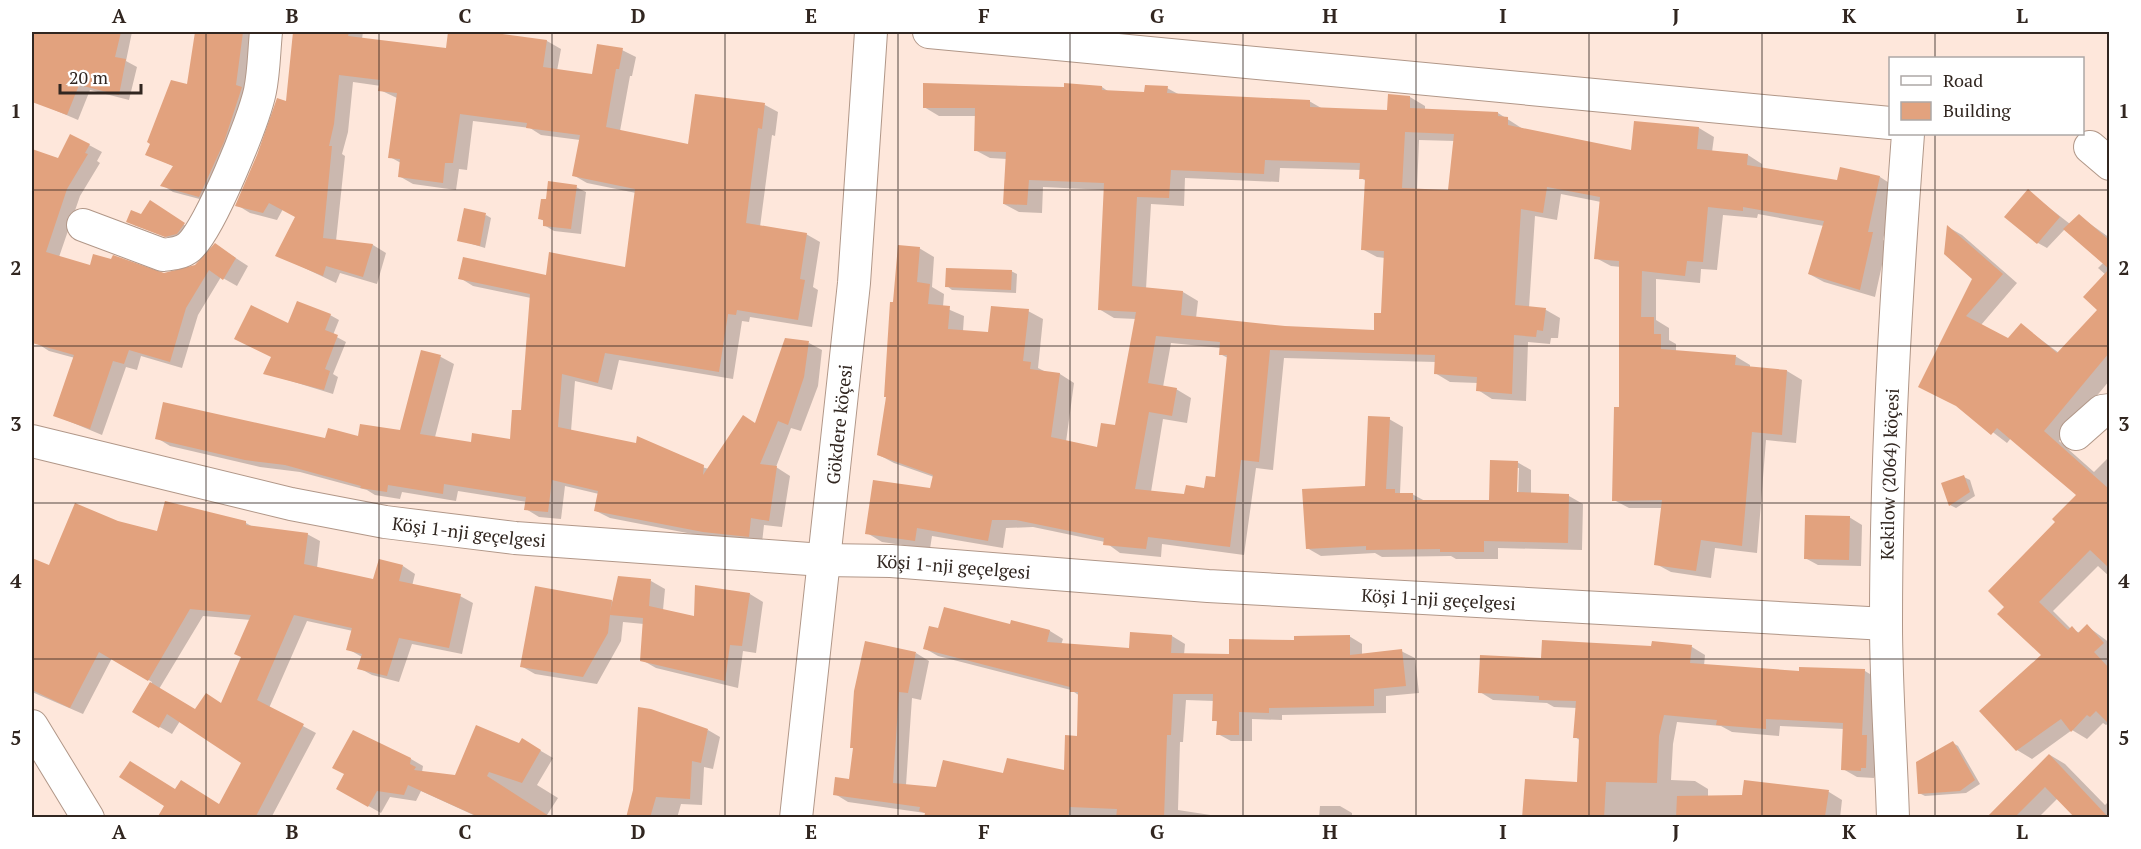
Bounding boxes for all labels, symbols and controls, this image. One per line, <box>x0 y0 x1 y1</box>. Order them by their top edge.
text: A <box>112 2 127 29</box>
text: B <box>286 2 299 29</box>
text: C <box>458 2 472 29</box>
text: D <box>631 2 645 29</box>
text: E <box>805 2 817 29</box>
text: F <box>978 2 990 29</box>
text: G <box>1150 2 1164 29</box>
text: H <box>1322 2 1338 29</box>
text: I <box>1499 2 1507 29</box>
text: J <box>1672 2 1680 29</box>
text: K <box>1842 2 1857 29</box>
text: L <box>2016 2 2028 29</box>
scale bar <box>60 57 141 95</box>
legend <box>1889 57 2084 135</box>
text: 20 m <box>69 65 109 89</box>
text: Road <box>1943 68 1983 92</box>
text: 1 <box>10 97 22 124</box>
text: 1 <box>2118 97 2130 124</box>
text: Building <box>1943 98 2011 122</box>
text: 2 <box>10 254 22 281</box>
text: 2 <box>2118 254 2130 281</box>
street label: Gökdere köçesi <box>820 363 857 485</box>
street label: Kekilow (2064) köçesi <box>1874 388 1904 560</box>
text: 3 <box>10 410 22 437</box>
text: 3 <box>2118 410 2130 437</box>
street label: Köşi 1-nji geçelgesi <box>391 511 547 552</box>
street label: Köşi 1-nji geçelgesi <box>877 549 1032 584</box>
text: 4 <box>10 567 22 594</box>
text: 4 <box>2118 567 2130 594</box>
street label: Köşi 1-nji geçelgesi <box>1361 583 1516 615</box>
text: 5 <box>10 724 22 751</box>
text: 5 <box>2118 724 2130 751</box>
text: A <box>112 818 127 845</box>
text: B <box>286 818 299 845</box>
text: C <box>458 818 472 845</box>
text: D <box>631 818 645 845</box>
text: E <box>805 818 817 845</box>
text: F <box>978 818 990 845</box>
text: G <box>1150 818 1164 845</box>
text: H <box>1322 818 1338 845</box>
text: I <box>1499 818 1507 845</box>
text: J <box>1672 818 1680 845</box>
text: K <box>1842 818 1857 845</box>
text: L <box>2016 818 2028 845</box>

